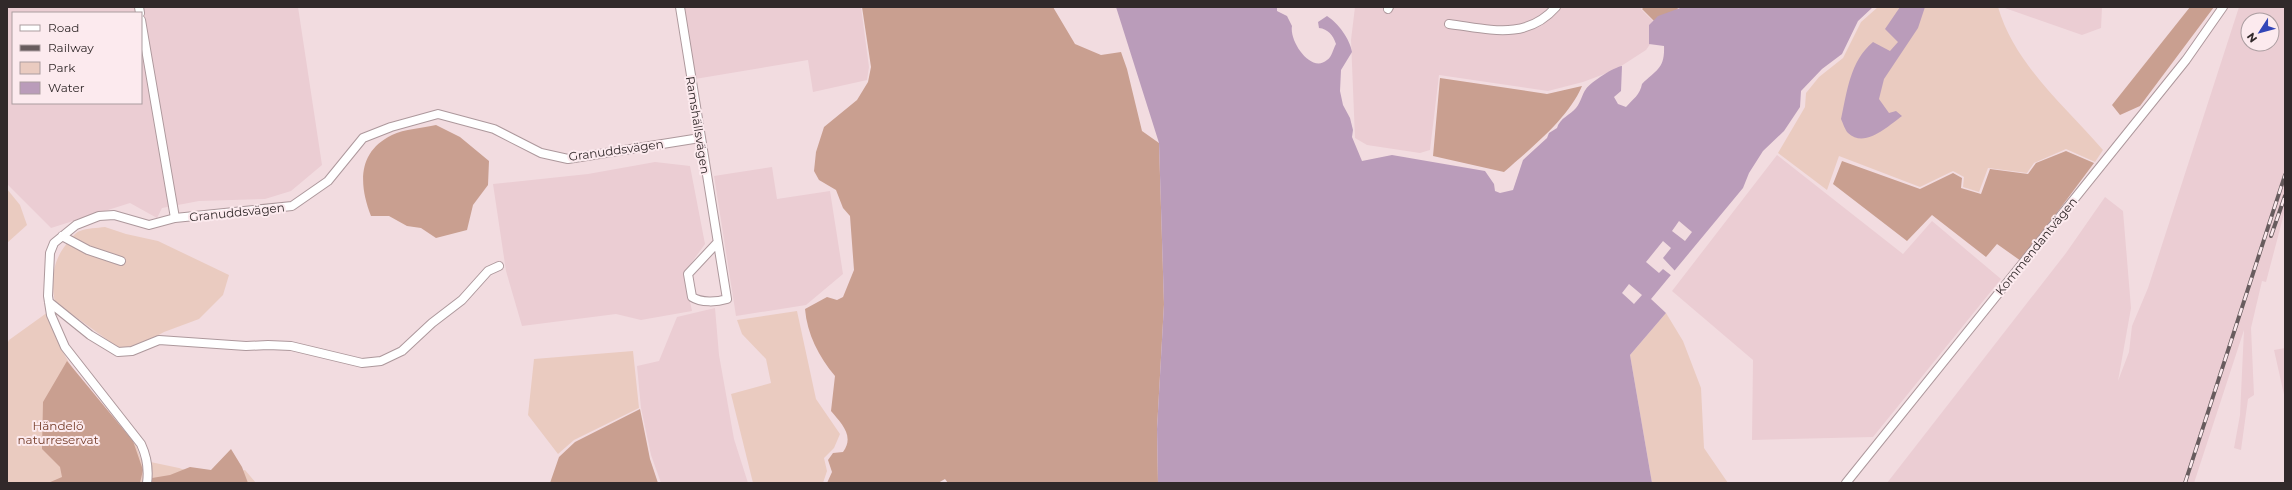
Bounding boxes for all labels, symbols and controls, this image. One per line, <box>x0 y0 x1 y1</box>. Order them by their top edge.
legend <box>12 12 142 104</box>
north arrow <box>2240 12 2280 52</box>
text: Road <box>48 20 79 35</box>
text: N <box>2244 30 2260 46</box>
text: Railway <box>48 40 94 55</box>
text: Park <box>48 60 76 75</box>
street label: Ramshällsvägen <box>683 75 713 175</box>
text: Water <box>48 80 85 95</box>
street label: Granuddsvägen <box>568 136 664 164</box>
street label: Kommendantvägen <box>1992 194 2080 298</box>
street label: Granuddsvägen <box>189 200 285 224</box>
park label: Händelö naturreservat <box>17 418 99 447</box>

